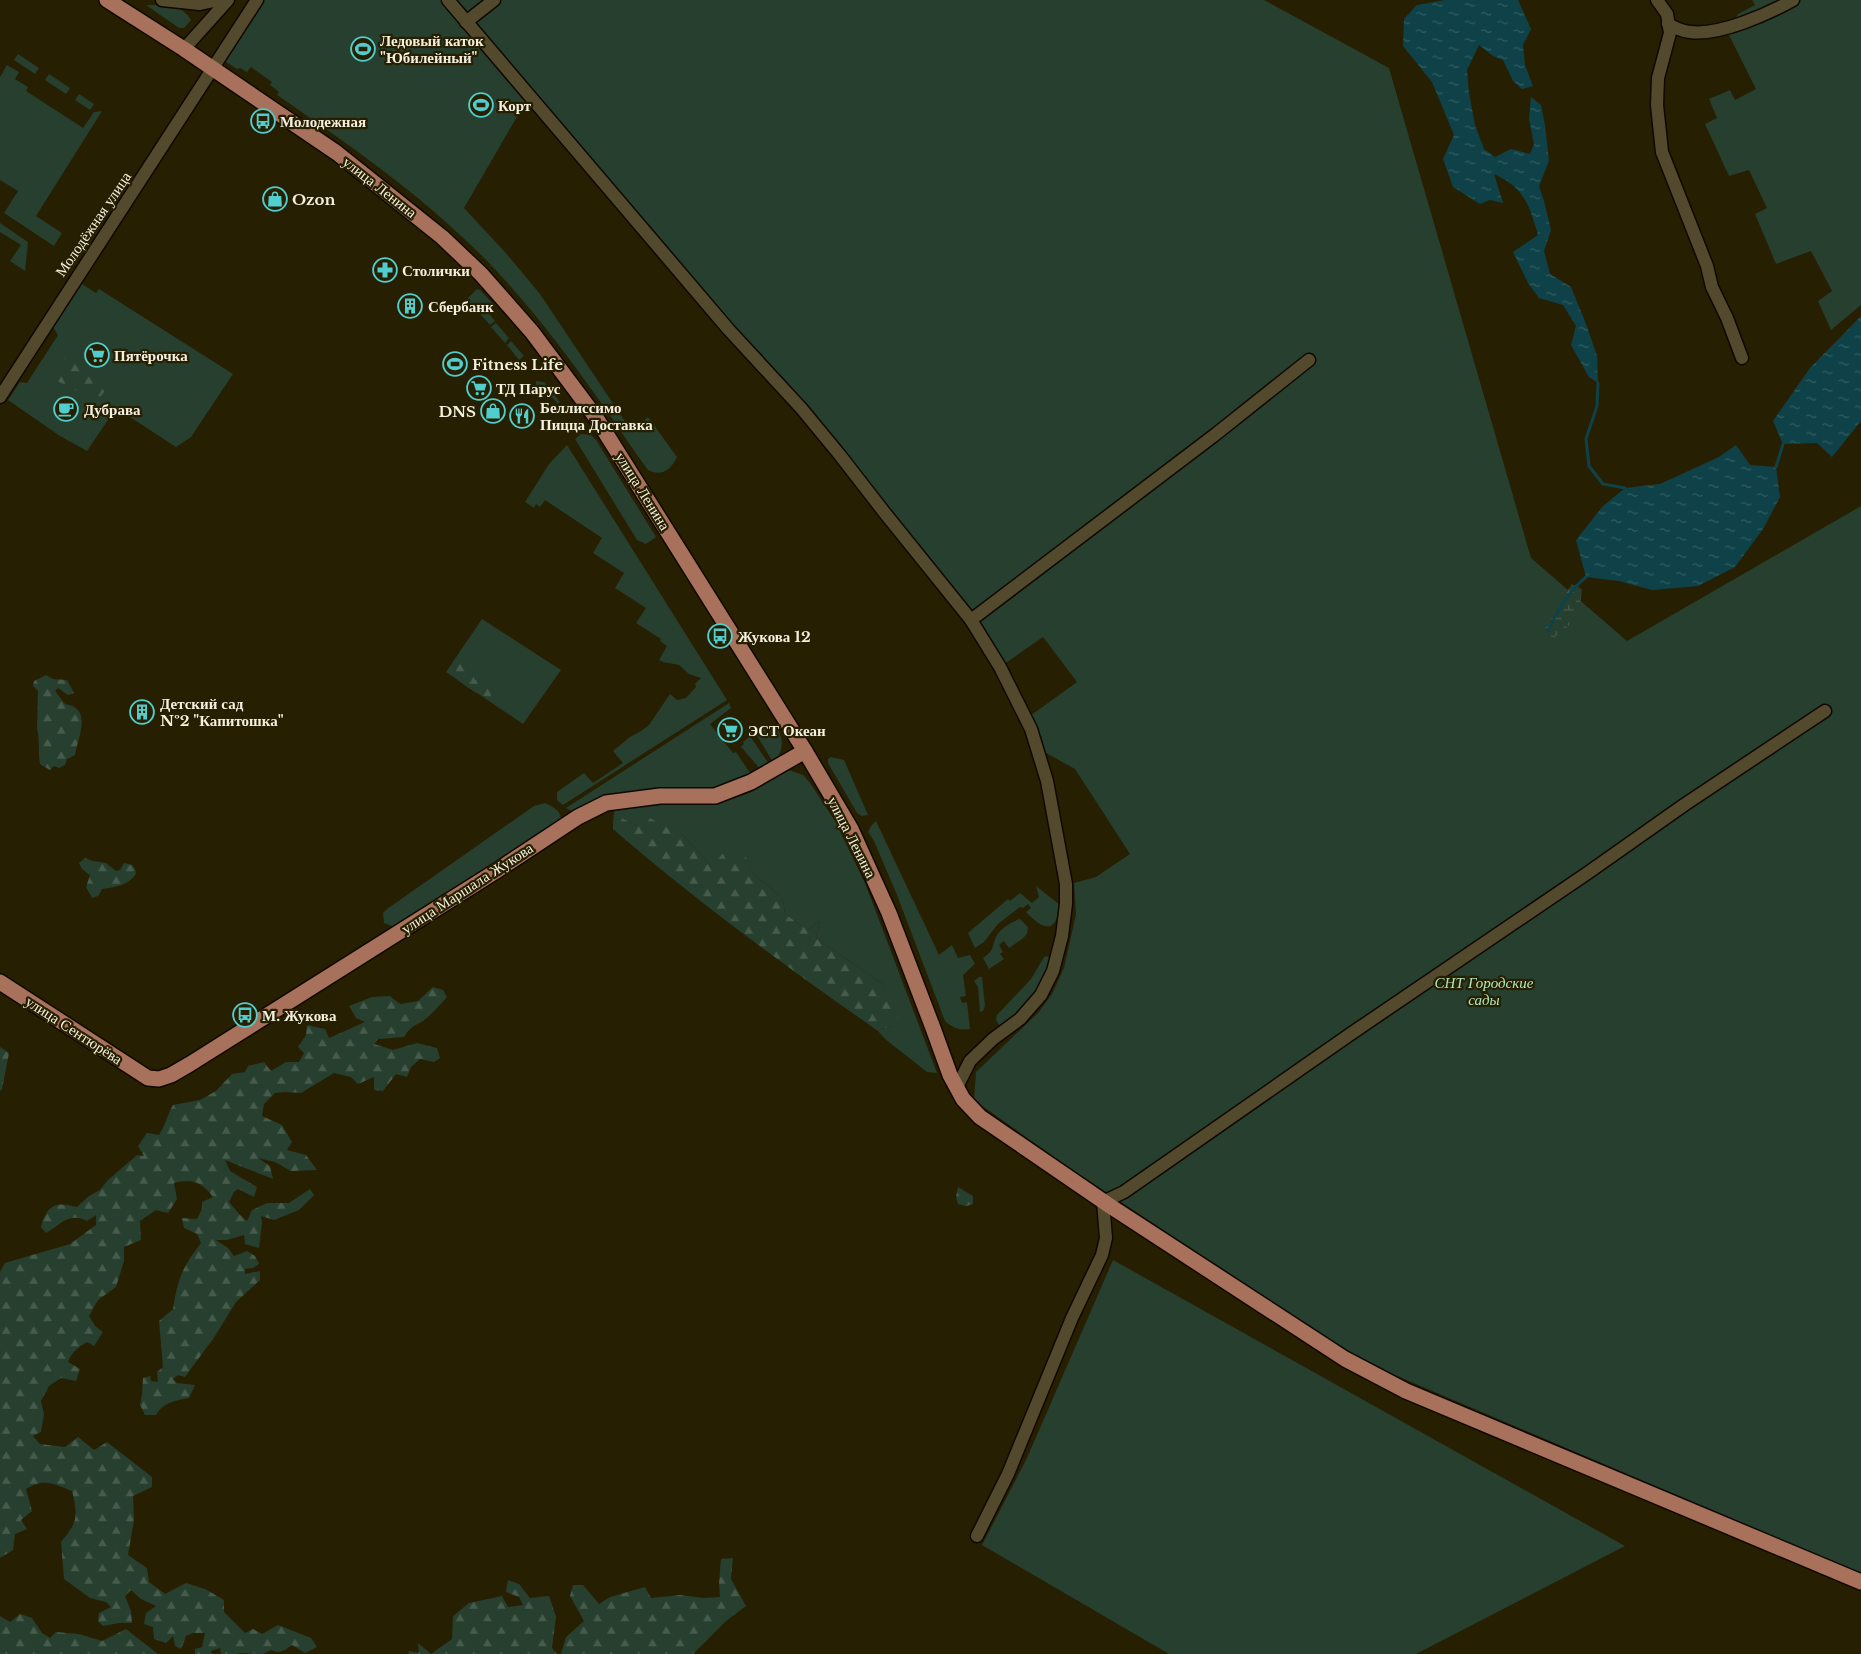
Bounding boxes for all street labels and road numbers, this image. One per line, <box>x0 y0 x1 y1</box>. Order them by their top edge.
street label: улица Ленина <box>339 152 421 222</box>
street label: Молодёжная улица <box>51 168 135 280</box>
street label: улица Ленина <box>611 448 675 534</box>
street label: улица Ленина <box>823 793 881 881</box>
street label: улица Маршала Жукова <box>397 838 537 938</box>
street label: улица Сентюрёва <box>22 992 126 1069</box>

